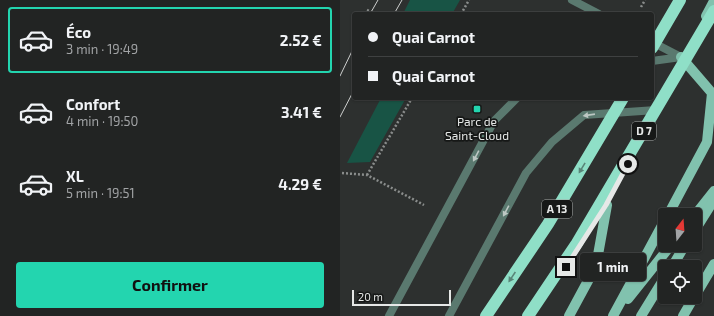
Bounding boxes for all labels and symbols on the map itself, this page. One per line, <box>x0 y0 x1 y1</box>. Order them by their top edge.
marker: Parc de Saint-Cloud <box>472 104 482 114</box>
one-way arrow <box>583 112 595 118</box>
place label: Parc de Saint-Cloud <box>445 114 509 142</box>
road number: D 7 <box>632 122 656 140</box>
one-way arrow <box>472 150 479 161</box>
route start <box>619 155 637 173</box>
one-way arrow <box>578 162 585 174</box>
road number: A 13 <box>542 200 572 218</box>
one-way arrow <box>503 205 509 216</box>
north arrow <box>658 208 702 252</box>
callout: 1 min <box>580 253 646 281</box>
route end <box>557 258 575 276</box>
one-way arrow <box>508 272 516 283</box>
scale bar <box>352 288 451 307</box>

